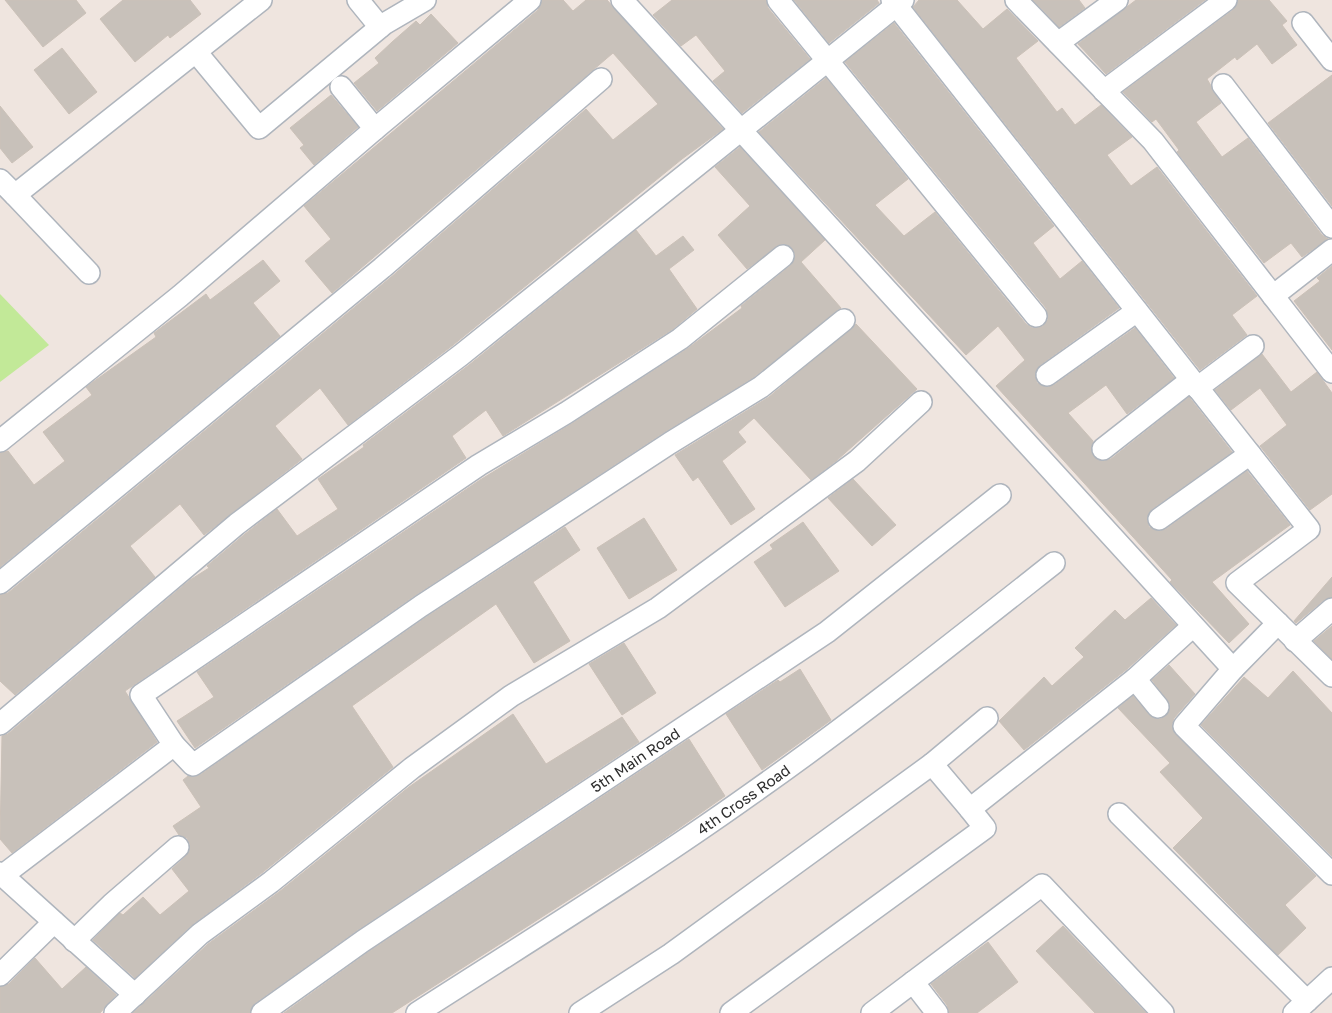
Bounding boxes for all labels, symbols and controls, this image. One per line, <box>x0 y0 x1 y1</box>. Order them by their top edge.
street label: 5th Main Road <box>587 724 683 796</box>
street label: 4th Cross Road <box>693 760 793 838</box>

